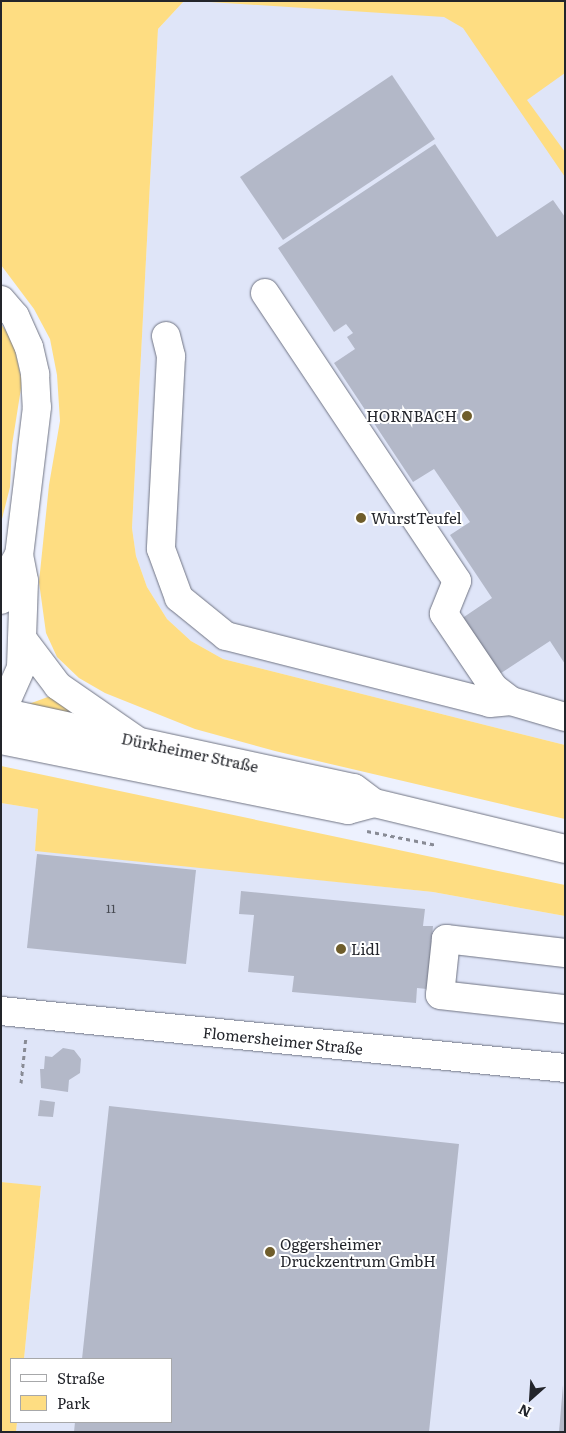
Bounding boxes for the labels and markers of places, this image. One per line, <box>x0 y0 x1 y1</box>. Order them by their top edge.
place label: HORNBACH <box>366 407 457 425</box>
marker: HORNBACH <box>461 410 473 422</box>
place label: WurstTeufel <box>371 509 462 527</box>
marker: WurstTeufel <box>355 512 367 524</box>
place label: Lidl <box>351 940 380 958</box>
marker: Lidl <box>335 943 347 955</box>
place label: Oggersheimer Druckzentrum GmbH <box>280 1234 436 1269</box>
marker: Oggersheimer Druckzentrum GmbH <box>264 1246 276 1258</box>

